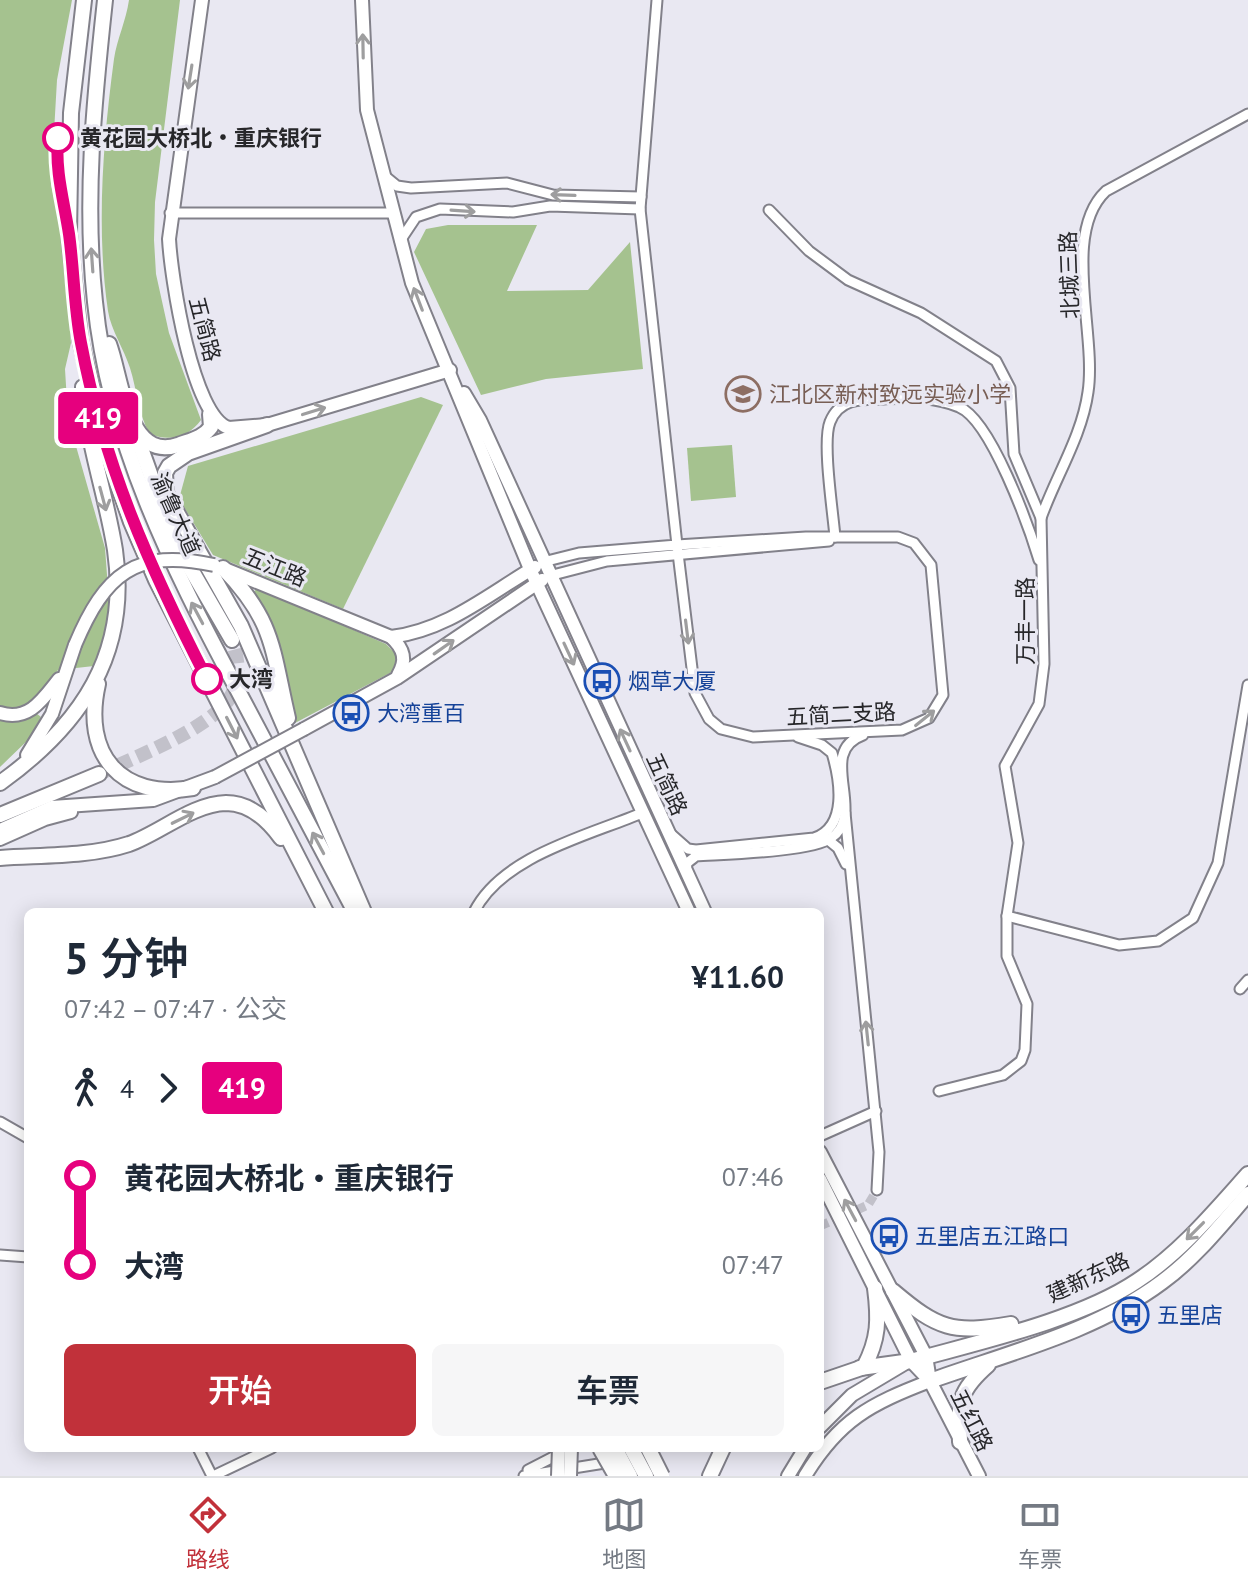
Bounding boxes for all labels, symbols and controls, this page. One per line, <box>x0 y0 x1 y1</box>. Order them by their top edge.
one-way arrow <box>355 33 371 60</box>
one-way arrow <box>182 64 197 89</box>
marker: 黄花园大桥北‧重庆银行 <box>43 123 73 153</box>
place label: 黄花园大桥北‧重庆银行 <box>80 124 322 152</box>
one-way arrow <box>550 188 577 203</box>
one-way arrow <box>449 204 476 219</box>
street label: 北城三路 <box>1053 231 1085 319</box>
one-way arrow <box>84 247 99 274</box>
one-way arrow <box>410 287 424 312</box>
street label: 五简路 <box>183 293 227 365</box>
school or university icon: 江北区新村致远实验小学 <box>724 375 762 413</box>
place label: 江北区新村致远实验小学 <box>769 380 1011 408</box>
line badge: 419 <box>52 392 144 444</box>
text: 419 <box>74 399 122 436</box>
one-way arrow <box>300 403 326 418</box>
street label: 渝鲁大道 <box>145 468 207 560</box>
one-way arrow <box>97 485 112 511</box>
street label: 五江路 <box>239 542 311 592</box>
street label: 万丰一路 <box>1011 577 1039 665</box>
one-way arrow <box>189 602 204 626</box>
one-way arrow <box>680 618 695 645</box>
one-way arrow <box>432 639 454 655</box>
one-way arrow <box>562 642 577 666</box>
bus stop icon: 烟草大厦 <box>583 662 621 700</box>
marker: 大湾 <box>192 664 222 694</box>
place label: 大湾 <box>229 665 273 693</box>
place label: 烟草大厦 <box>628 667 716 695</box>
bus stop icon: 大湾重百 <box>332 694 370 732</box>
street label: 五简二支路 <box>785 697 897 731</box>
place label: 大湾重百 <box>377 699 465 727</box>
one-way arrow <box>914 710 935 727</box>
one-way arrow <box>225 716 240 740</box>
one-way arrow <box>617 728 632 752</box>
street label: 五简路 <box>640 748 694 820</box>
one-way arrow <box>171 810 195 826</box>
one-way arrow <box>310 832 326 855</box>
text: 5 分钟 <box>64 929 188 986</box>
text: ¥11.60 <box>692 957 784 996</box>
text: 07:42 – 07:47 · 公交 <box>64 992 287 1025</box>
one-way arrow <box>860 1020 875 1047</box>
icon: walk <box>64 1066 108 1110</box>
icon: forward <box>146 1066 190 1110</box>
text: 419 <box>218 1069 266 1106</box>
text: 4 <box>120 1072 134 1105</box>
text: 黄花园大桥北‧重庆银行 <box>124 1158 454 1197</box>
text: 07:46 <box>722 1160 784 1193</box>
one-way arrow <box>842 1199 858 1222</box>
bus stop icon: 五里店五江路口 <box>870 1217 908 1255</box>
one-way arrow <box>1185 1221 1204 1241</box>
place label: 五里店五江路口 <box>915 1222 1069 1250</box>
text: 大湾 <box>124 1246 184 1285</box>
street label: 建新东路 <box>1042 1246 1134 1308</box>
text: 07:47 <box>722 1248 784 1281</box>
bus stop icon: 五里店 <box>1112 1296 1150 1334</box>
place label: 五里店 <box>1157 1301 1223 1329</box>
button: 开始 <box>64 1344 416 1436</box>
button: 车票 <box>432 1344 784 1436</box>
street label: 五红路 <box>945 1384 999 1456</box>
tab: 路线 <box>186 1493 230 1573</box>
tab: 地图 <box>602 1493 646 1573</box>
tab: 车票 <box>1018 1493 1062 1573</box>

